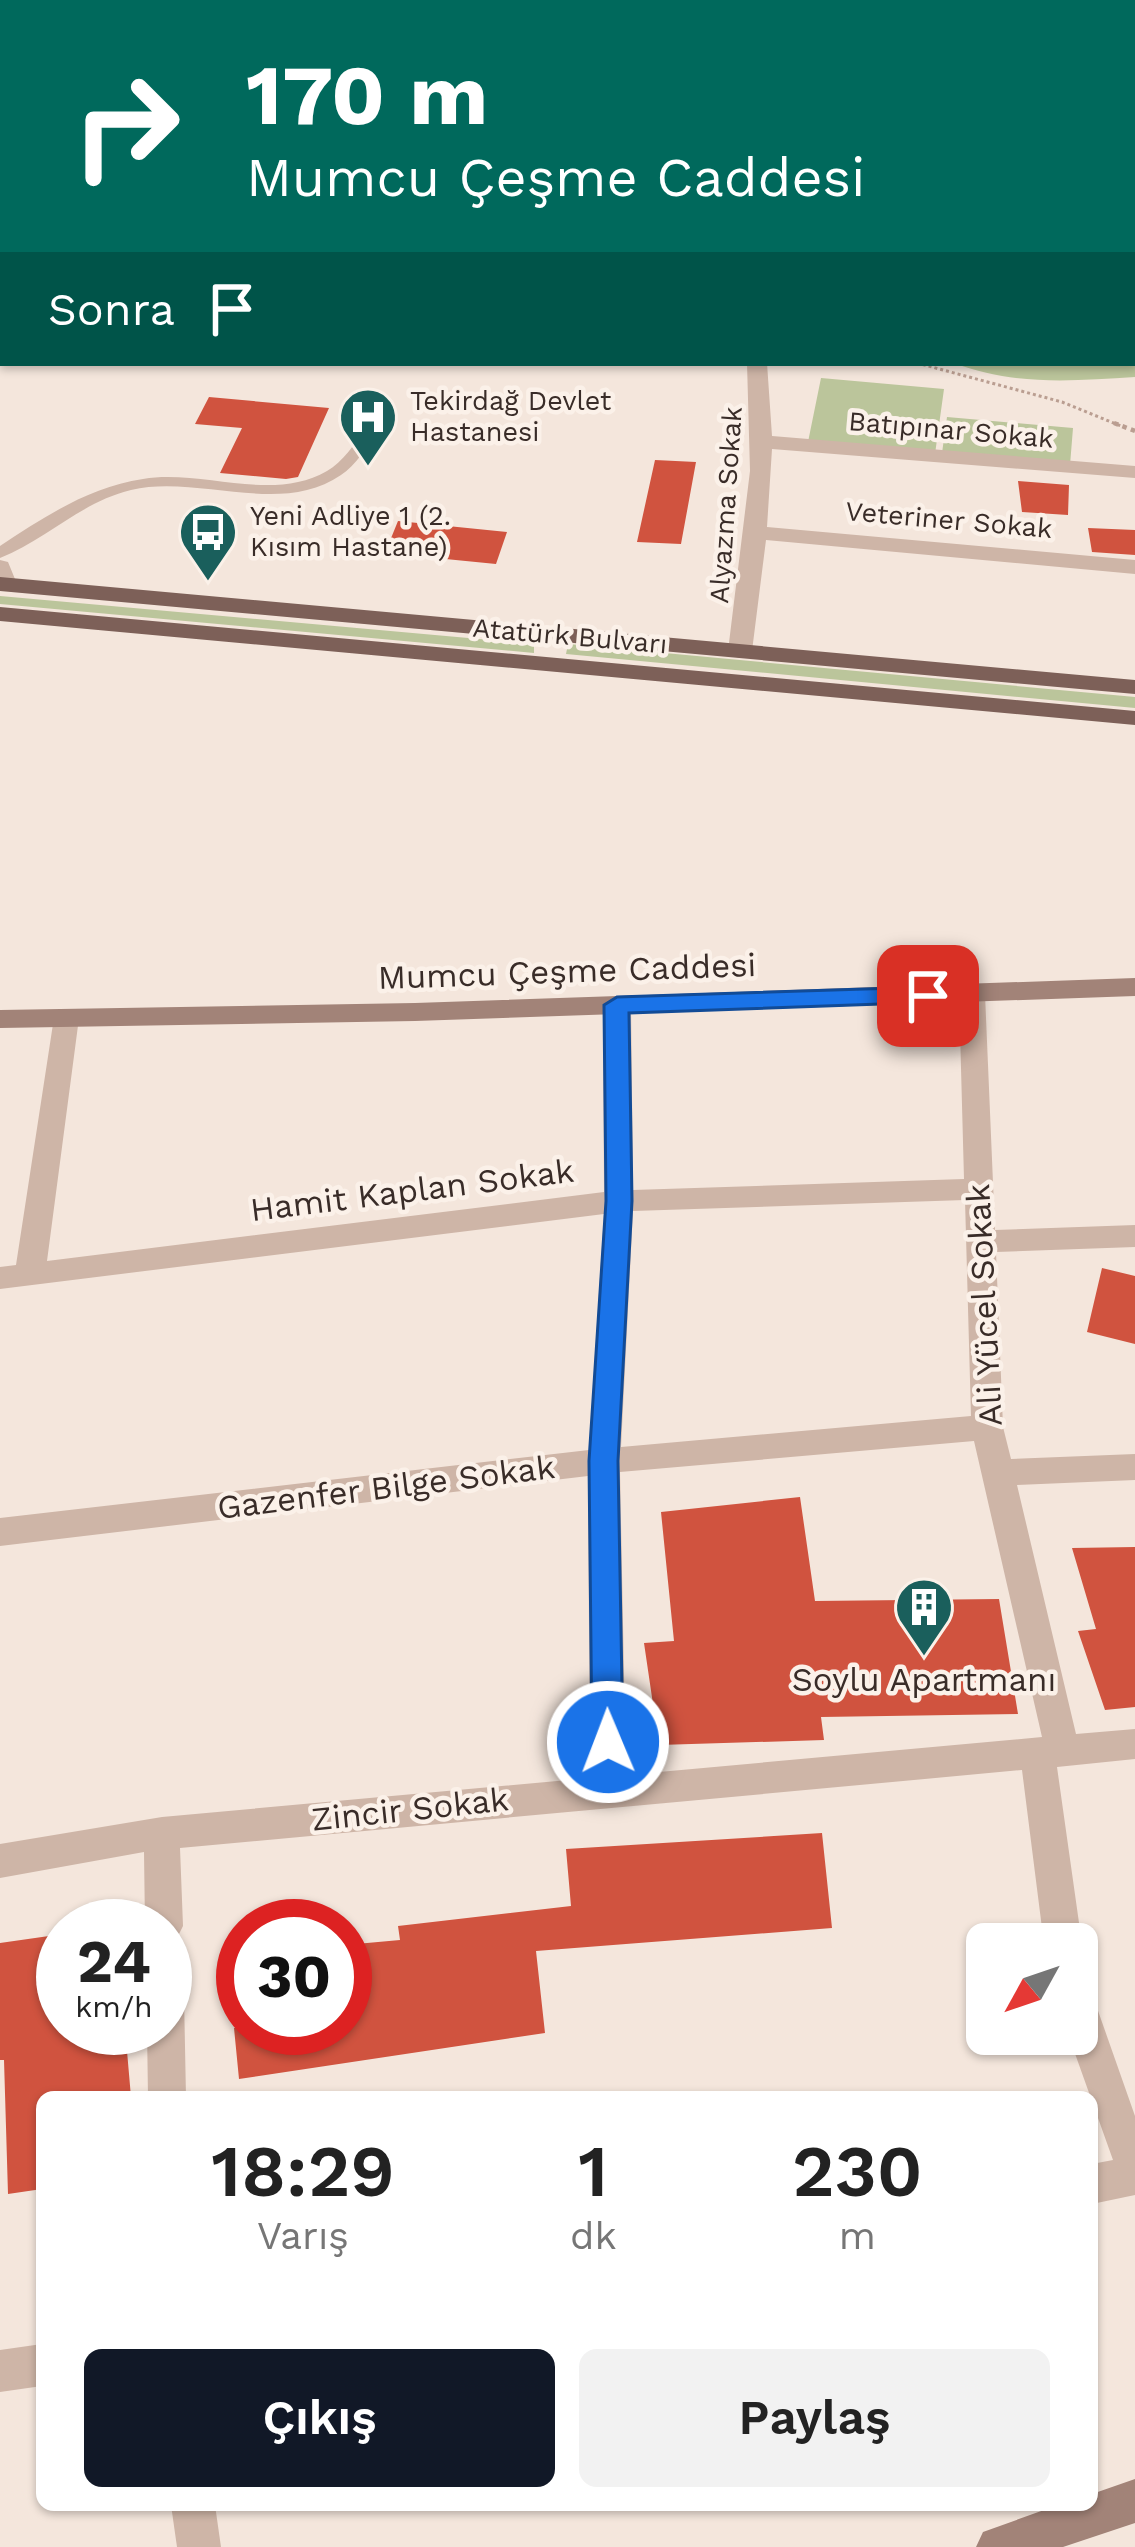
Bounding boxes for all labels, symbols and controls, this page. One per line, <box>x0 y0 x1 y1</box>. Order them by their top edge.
text: 170 m <box>246 46 488 144</box>
icon: right <box>48 48 204 204</box>
text: Mumcu Çeşme Caddesi <box>246 146 865 209</box>
icon: arrive <box>199 276 265 342</box>
text: Sonra <box>48 283 175 336</box>
place label: Tekirdağ Devlet Hastanesi <box>410 385 611 448</box>
hospital icon: Tekirdağ Devlet Hastanesi <box>337 386 399 468</box>
street label: Alyazma Sokak <box>703 405 749 605</box>
street label: Batıpınar Sokak <box>847 405 1055 455</box>
street label: Veteriner Sokak <box>844 495 1054 545</box>
place label: Yeni Adliye 1 (2. Kısım Hastane) <box>250 500 451 563</box>
bus stop icon: Yeni Adliye 1 (2. Kısım Hastane) <box>177 501 239 583</box>
street label: Atatürk Bulvarı <box>471 612 669 660</box>
street label: Mumcu Çeşme Caddesi <box>377 945 757 997</box>
pin <box>877 945 979 1047</box>
icon: arrive <box>895 963 961 1029</box>
street label: Hamit Kaplan Sokak <box>248 1151 576 1229</box>
street label: Ali Yücel Sokak <box>958 1183 1010 1427</box>
street label: Gazenfer Bilge Sokak <box>215 1447 557 1527</box>
building icon: Soylu Apartmanı <box>893 1576 955 1658</box>
place label: Soylu Apartmanı <box>792 1660 1056 1699</box>
position arrow <box>545 1679 671 1805</box>
street label: Zincir Sokak <box>310 1779 510 1839</box>
speed limit sign: 30 <box>216 1899 372 2055</box>
north arrow <box>966 1923 1098 2055</box>
map controls <box>966 1923 1098 2055</box>
text: 24 <box>77 1926 151 1997</box>
text: km/h <box>75 1989 153 2024</box>
text: 18:29 <box>211 2129 395 2213</box>
text: 1 <box>578 2129 608 2213</box>
text: 230 <box>792 2129 923 2213</box>
text: Varış <box>257 2213 349 2258</box>
text: dk <box>570 2213 617 2258</box>
text: m <box>839 2213 876 2258</box>
button: Çıkış <box>84 2349 555 2487</box>
button: Paylaş <box>579 2349 1050 2487</box>

